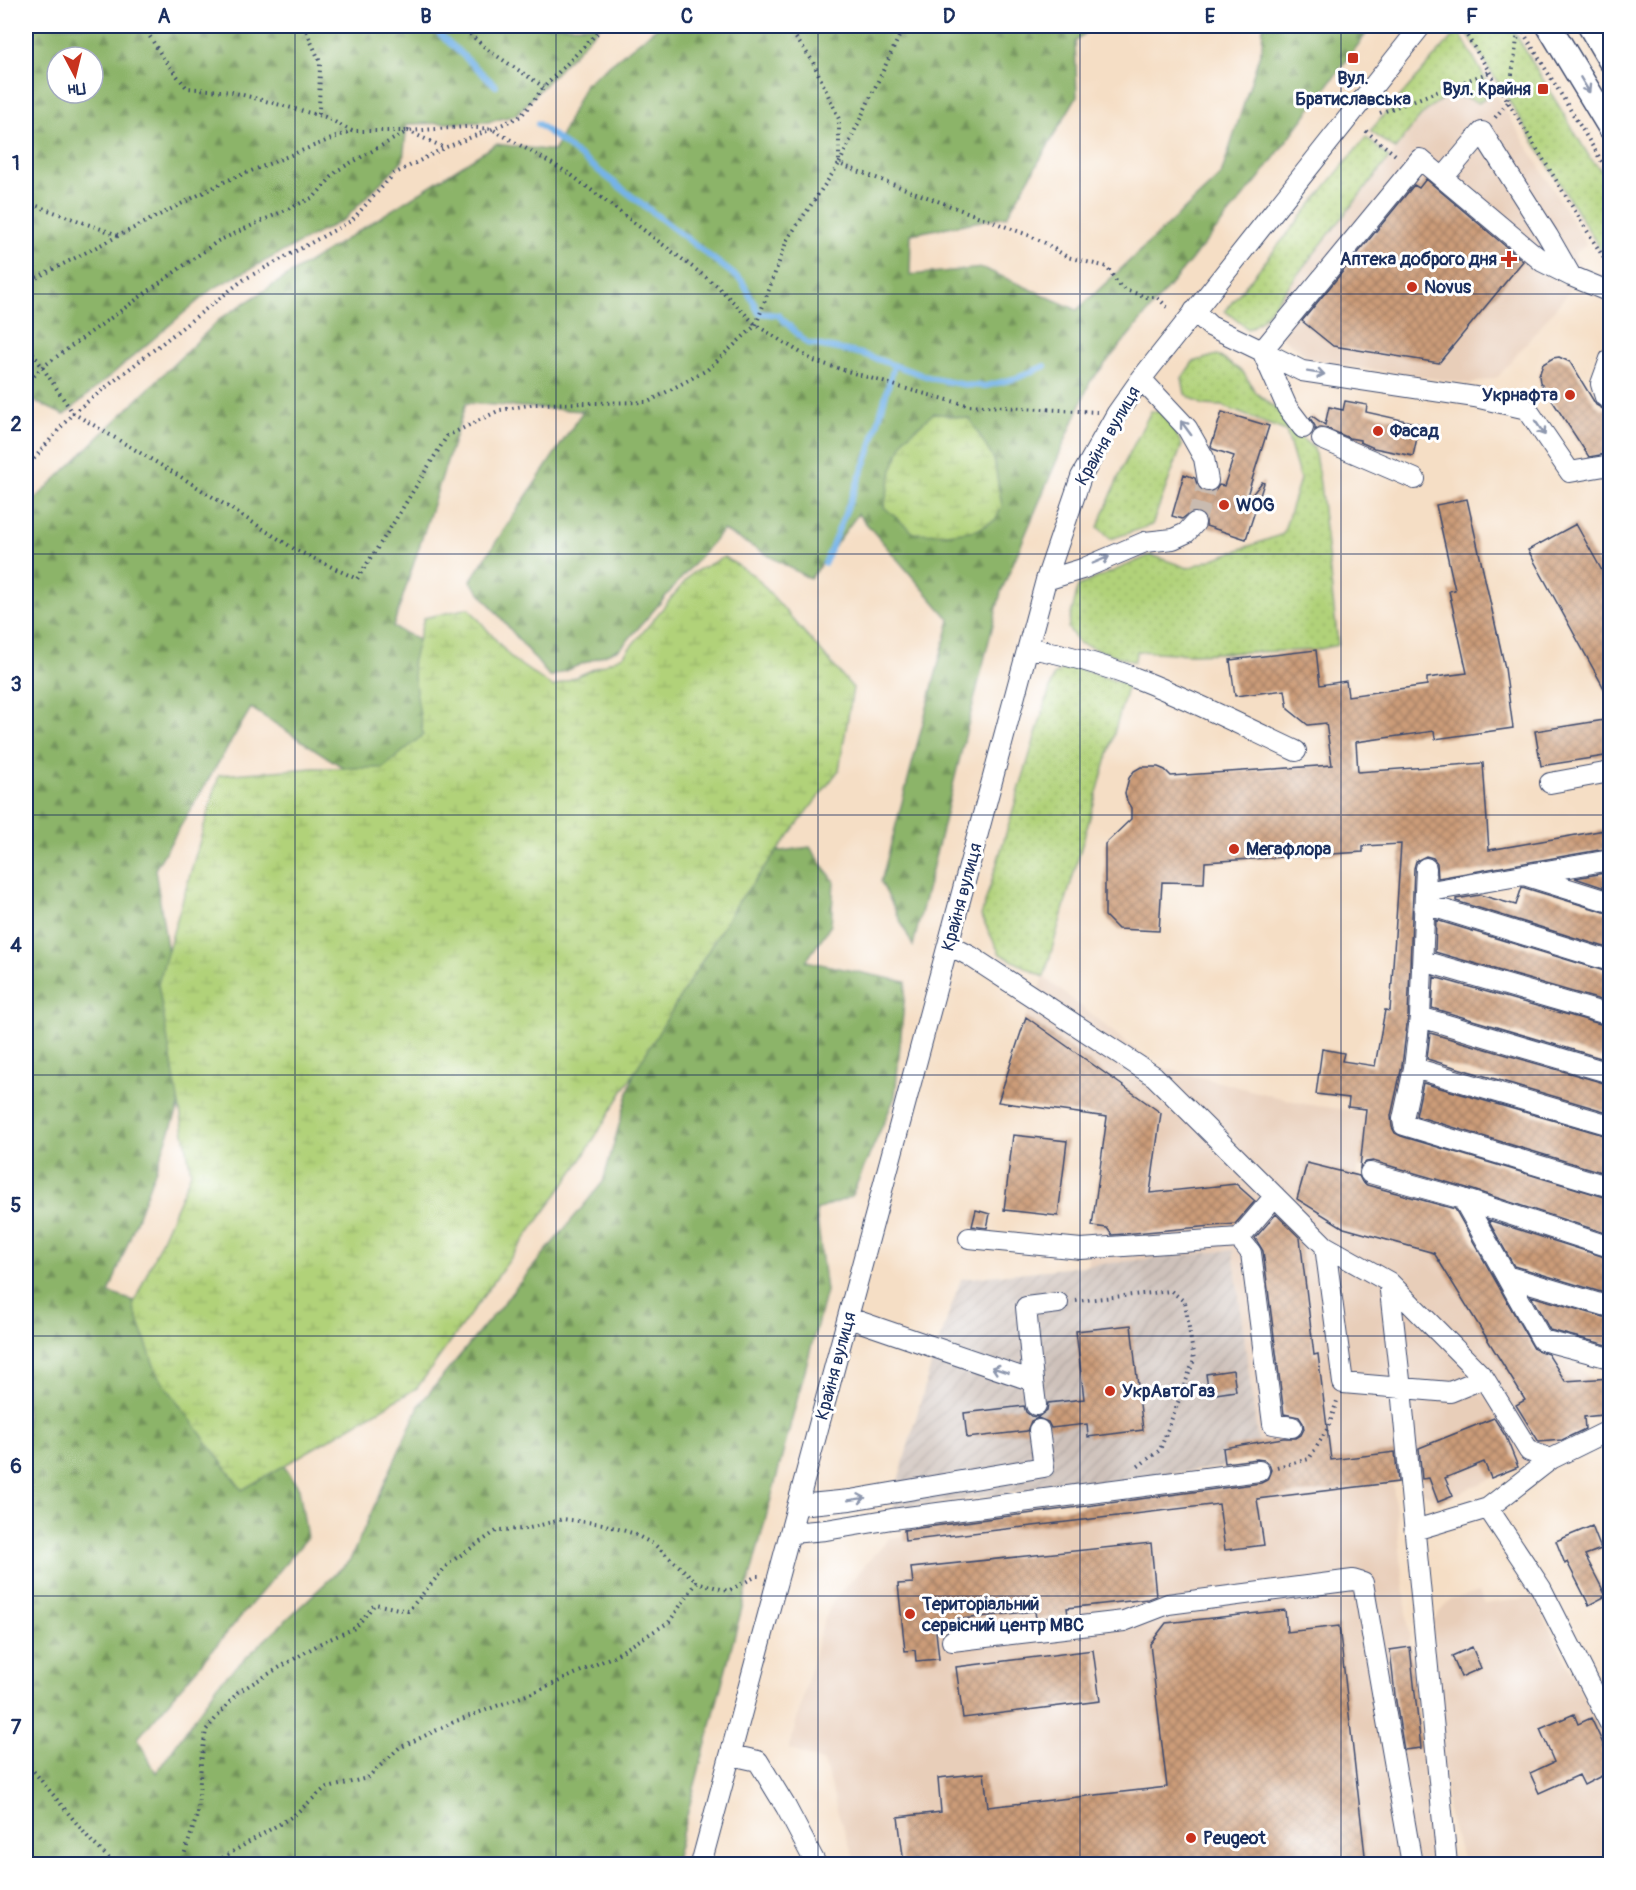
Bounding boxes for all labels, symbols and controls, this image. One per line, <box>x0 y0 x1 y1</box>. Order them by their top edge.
text: A <box>158 4 171 29</box>
text: B <box>420 4 432 29</box>
text: C <box>681 4 693 29</box>
text: D <box>943 4 956 29</box>
text: E <box>1205 4 1216 29</box>
text: F <box>1466 4 1478 29</box>
north arrow <box>45 45 105 105</box>
marker: Вул. Братиславська <box>1346 51 1360 65</box>
place label: Вул. Братиславська <box>1295 67 1411 111</box>
one-way arrow <box>1580 76 1592 93</box>
text: Пн <box>67 78 87 100</box>
place label: Вул. Крайня <box>1443 78 1531 101</box>
marker: Вул. Крайня <box>1536 82 1550 96</box>
text: 1 <box>12 151 20 176</box>
place label: Аптека доброго дня <box>1340 248 1497 271</box>
marker: Аптека доброго дня <box>1502 252 1516 266</box>
place label: Novus <box>1424 276 1472 299</box>
marker: Novus <box>1405 280 1419 294</box>
one-way arrow <box>1305 368 1325 379</box>
street label: Крайня вулиця <box>1070 382 1146 490</box>
place label: Укрнафта <box>1482 384 1559 407</box>
marker: Укрнафта <box>1563 388 1577 402</box>
text: 2 <box>10 412 22 437</box>
one-way arrow <box>1534 419 1546 435</box>
place label: Фасад <box>1389 420 1439 443</box>
one-way arrow <box>1180 421 1192 437</box>
marker: Фасад <box>1371 424 1385 438</box>
place label: WOG <box>1236 494 1275 517</box>
marker: WOG <box>1217 498 1231 512</box>
one-way arrow <box>1091 554 1109 566</box>
text: 3 <box>10 672 22 697</box>
place label: Мегафлора <box>1246 838 1332 861</box>
street label: Крайня вулиця <box>937 840 987 954</box>
marker: Мегафлора <box>1227 842 1241 856</box>
text: 4 <box>10 933 22 958</box>
text: 5 <box>11 1193 22 1218</box>
street label: Крайня вулиця <box>811 1309 861 1423</box>
one-way arrow <box>992 1363 1010 1374</box>
place label: УкрАвтоГаз <box>1122 1380 1216 1403</box>
marker: УкрАвтоГаз <box>1103 1384 1117 1398</box>
text: 6 <box>10 1454 22 1479</box>
one-way arrow <box>846 1493 866 1504</box>
place label: Територіальний сервісний центр МВС <box>921 1593 1084 1637</box>
marker: Територіальний сервісний центр МВС <box>903 1607 917 1621</box>
text: 7 <box>11 1715 22 1740</box>
place label: Peugeot <box>1203 1827 1266 1850</box>
marker: Peugeot <box>1184 1831 1198 1845</box>

